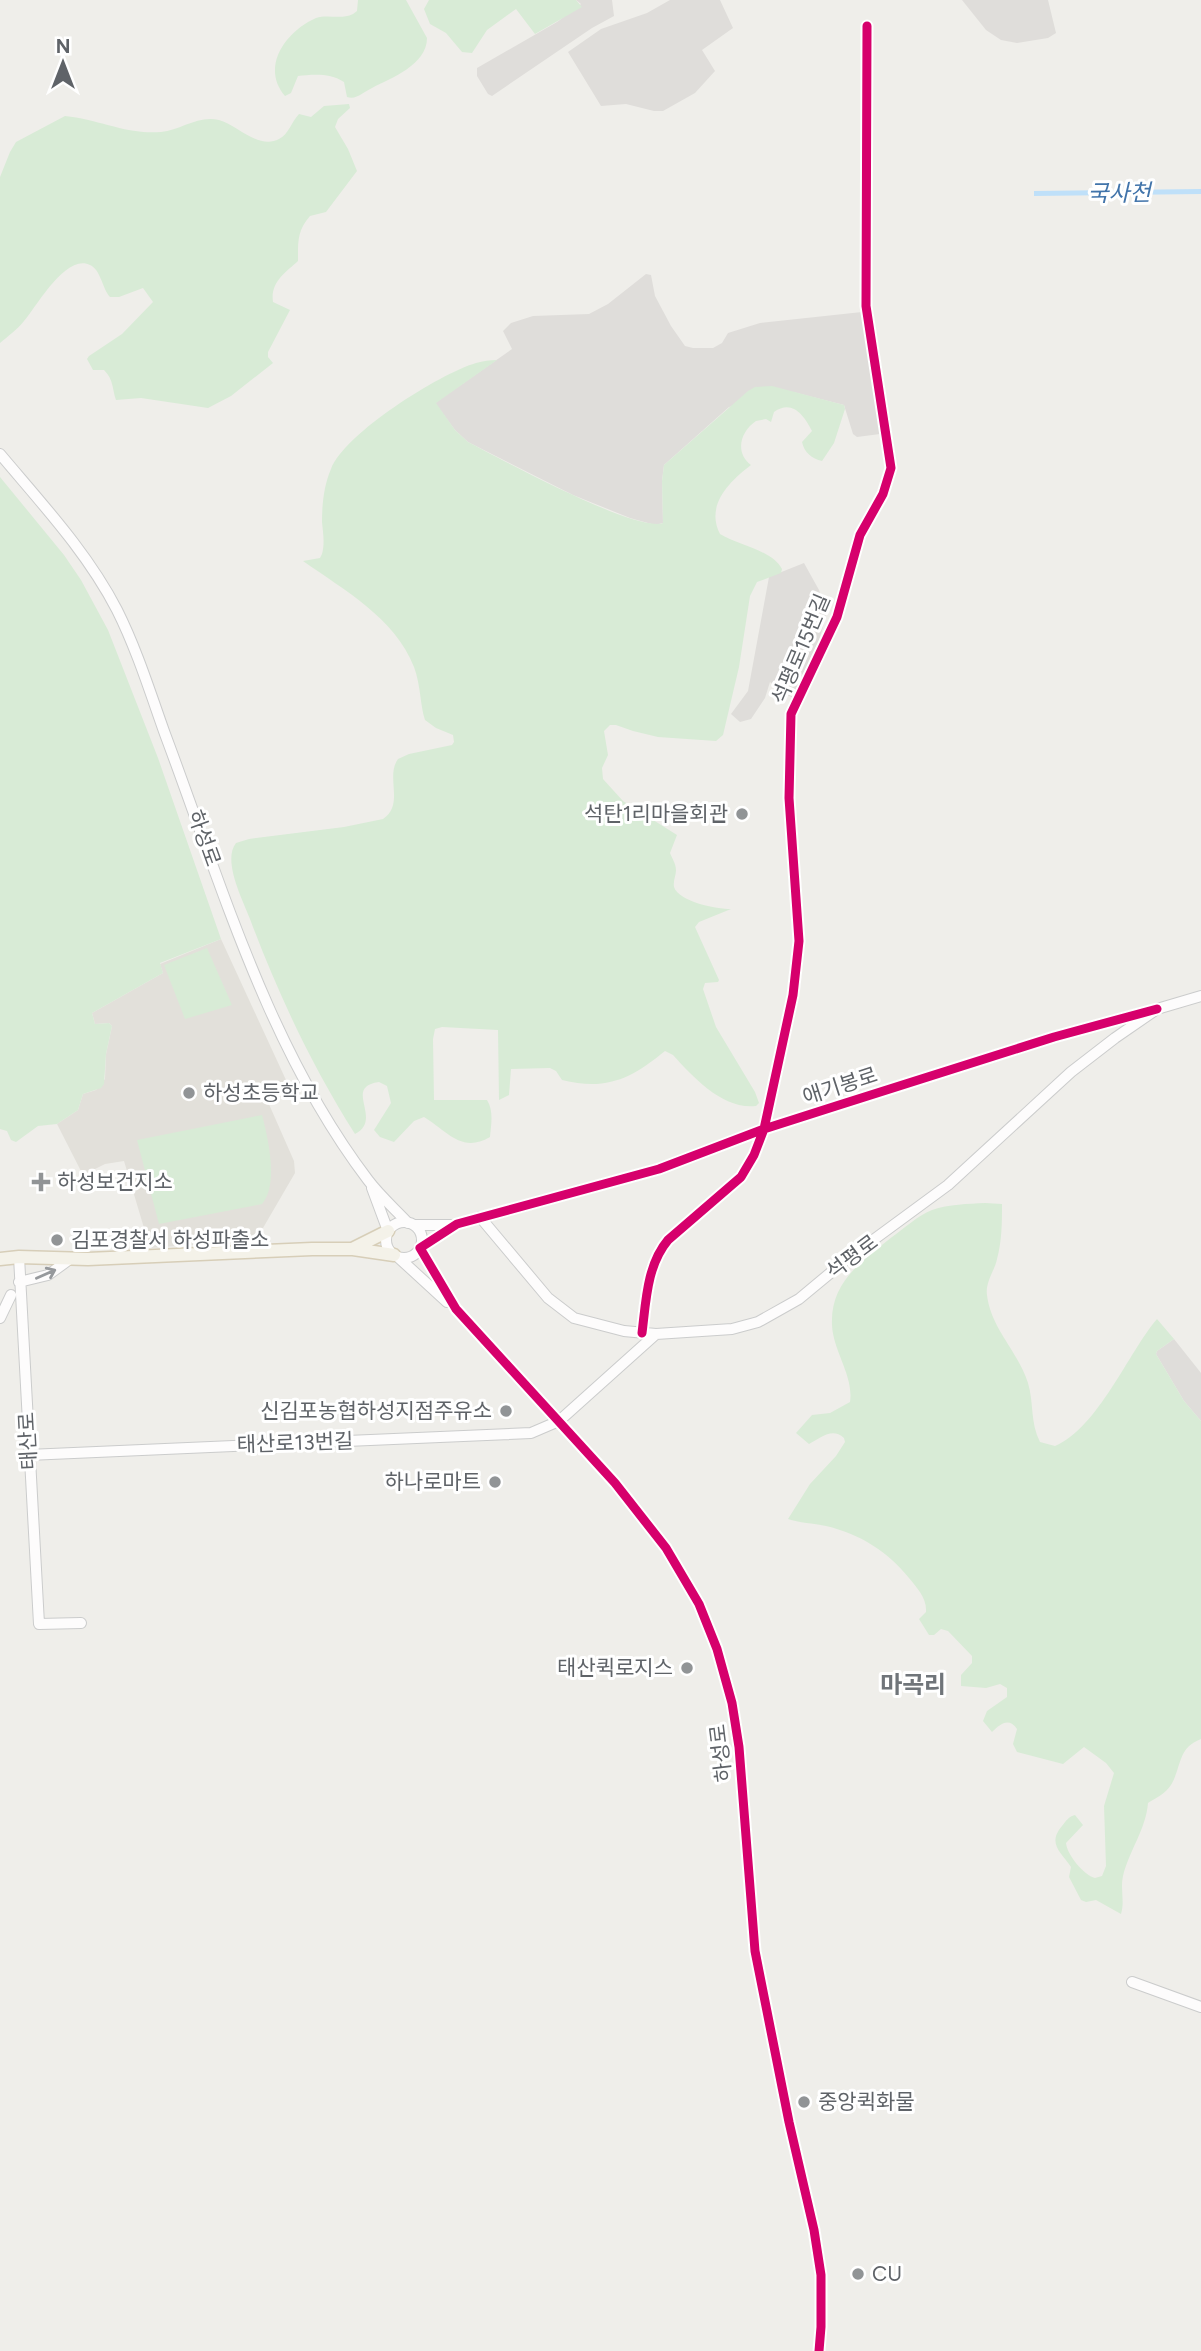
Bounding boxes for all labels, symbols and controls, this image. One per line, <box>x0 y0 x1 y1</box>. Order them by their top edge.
north arrow <box>28 28 98 98</box>
text: N <box>56 35 70 58</box>
water label: 국사천 <box>1087 178 1154 208</box>
street label: 석평로15번길 <box>766 590 835 708</box>
place label: 석탄1리마을회관 <box>584 801 728 826</box>
street label: 하성로 <box>183 806 226 869</box>
marker: 석탄1리마을회관 <box>734 806 750 822</box>
street label: 애기봉로 <box>799 1062 880 1109</box>
place label: 하성초등학교 <box>203 1080 319 1105</box>
marker: 하성초등학교 <box>181 1085 197 1101</box>
place label: 하성보건지소 <box>57 1169 173 1194</box>
marker: 하성보건지소 <box>31 1172 51 1192</box>
place label: 김포경찰서 하성파출소 <box>71 1227 269 1252</box>
street label: 석평로 <box>821 1229 882 1284</box>
marker: 김포경찰서 하성파출소 <box>49 1232 65 1248</box>
one-way arrow <box>35 1267 57 1280</box>
place label: 신김포농협하성지점주유소 <box>260 1398 492 1423</box>
marker: 신김포농협하성지점주유소 <box>498 1403 514 1419</box>
street label: 태산로 <box>14 1411 42 1471</box>
street label: 태산로13번길 <box>236 1428 354 1457</box>
place label: 하나로마트 <box>384 1469 481 1494</box>
marker: 하나로마트 <box>487 1474 503 1490</box>
place label: 태산퀵로지스 <box>557 1655 673 1680</box>
marker: 태산퀵로지스 <box>679 1660 695 1676</box>
district label: 마곡리 <box>880 1670 946 1699</box>
street label: 하성로 <box>705 1723 736 1783</box>
place label: 중앙퀵화물 <box>818 2089 915 2114</box>
marker: 중앙퀵화물 <box>796 2094 812 2110</box>
place label: CU <box>872 2261 902 2286</box>
marker: CU <box>850 2266 866 2282</box>

